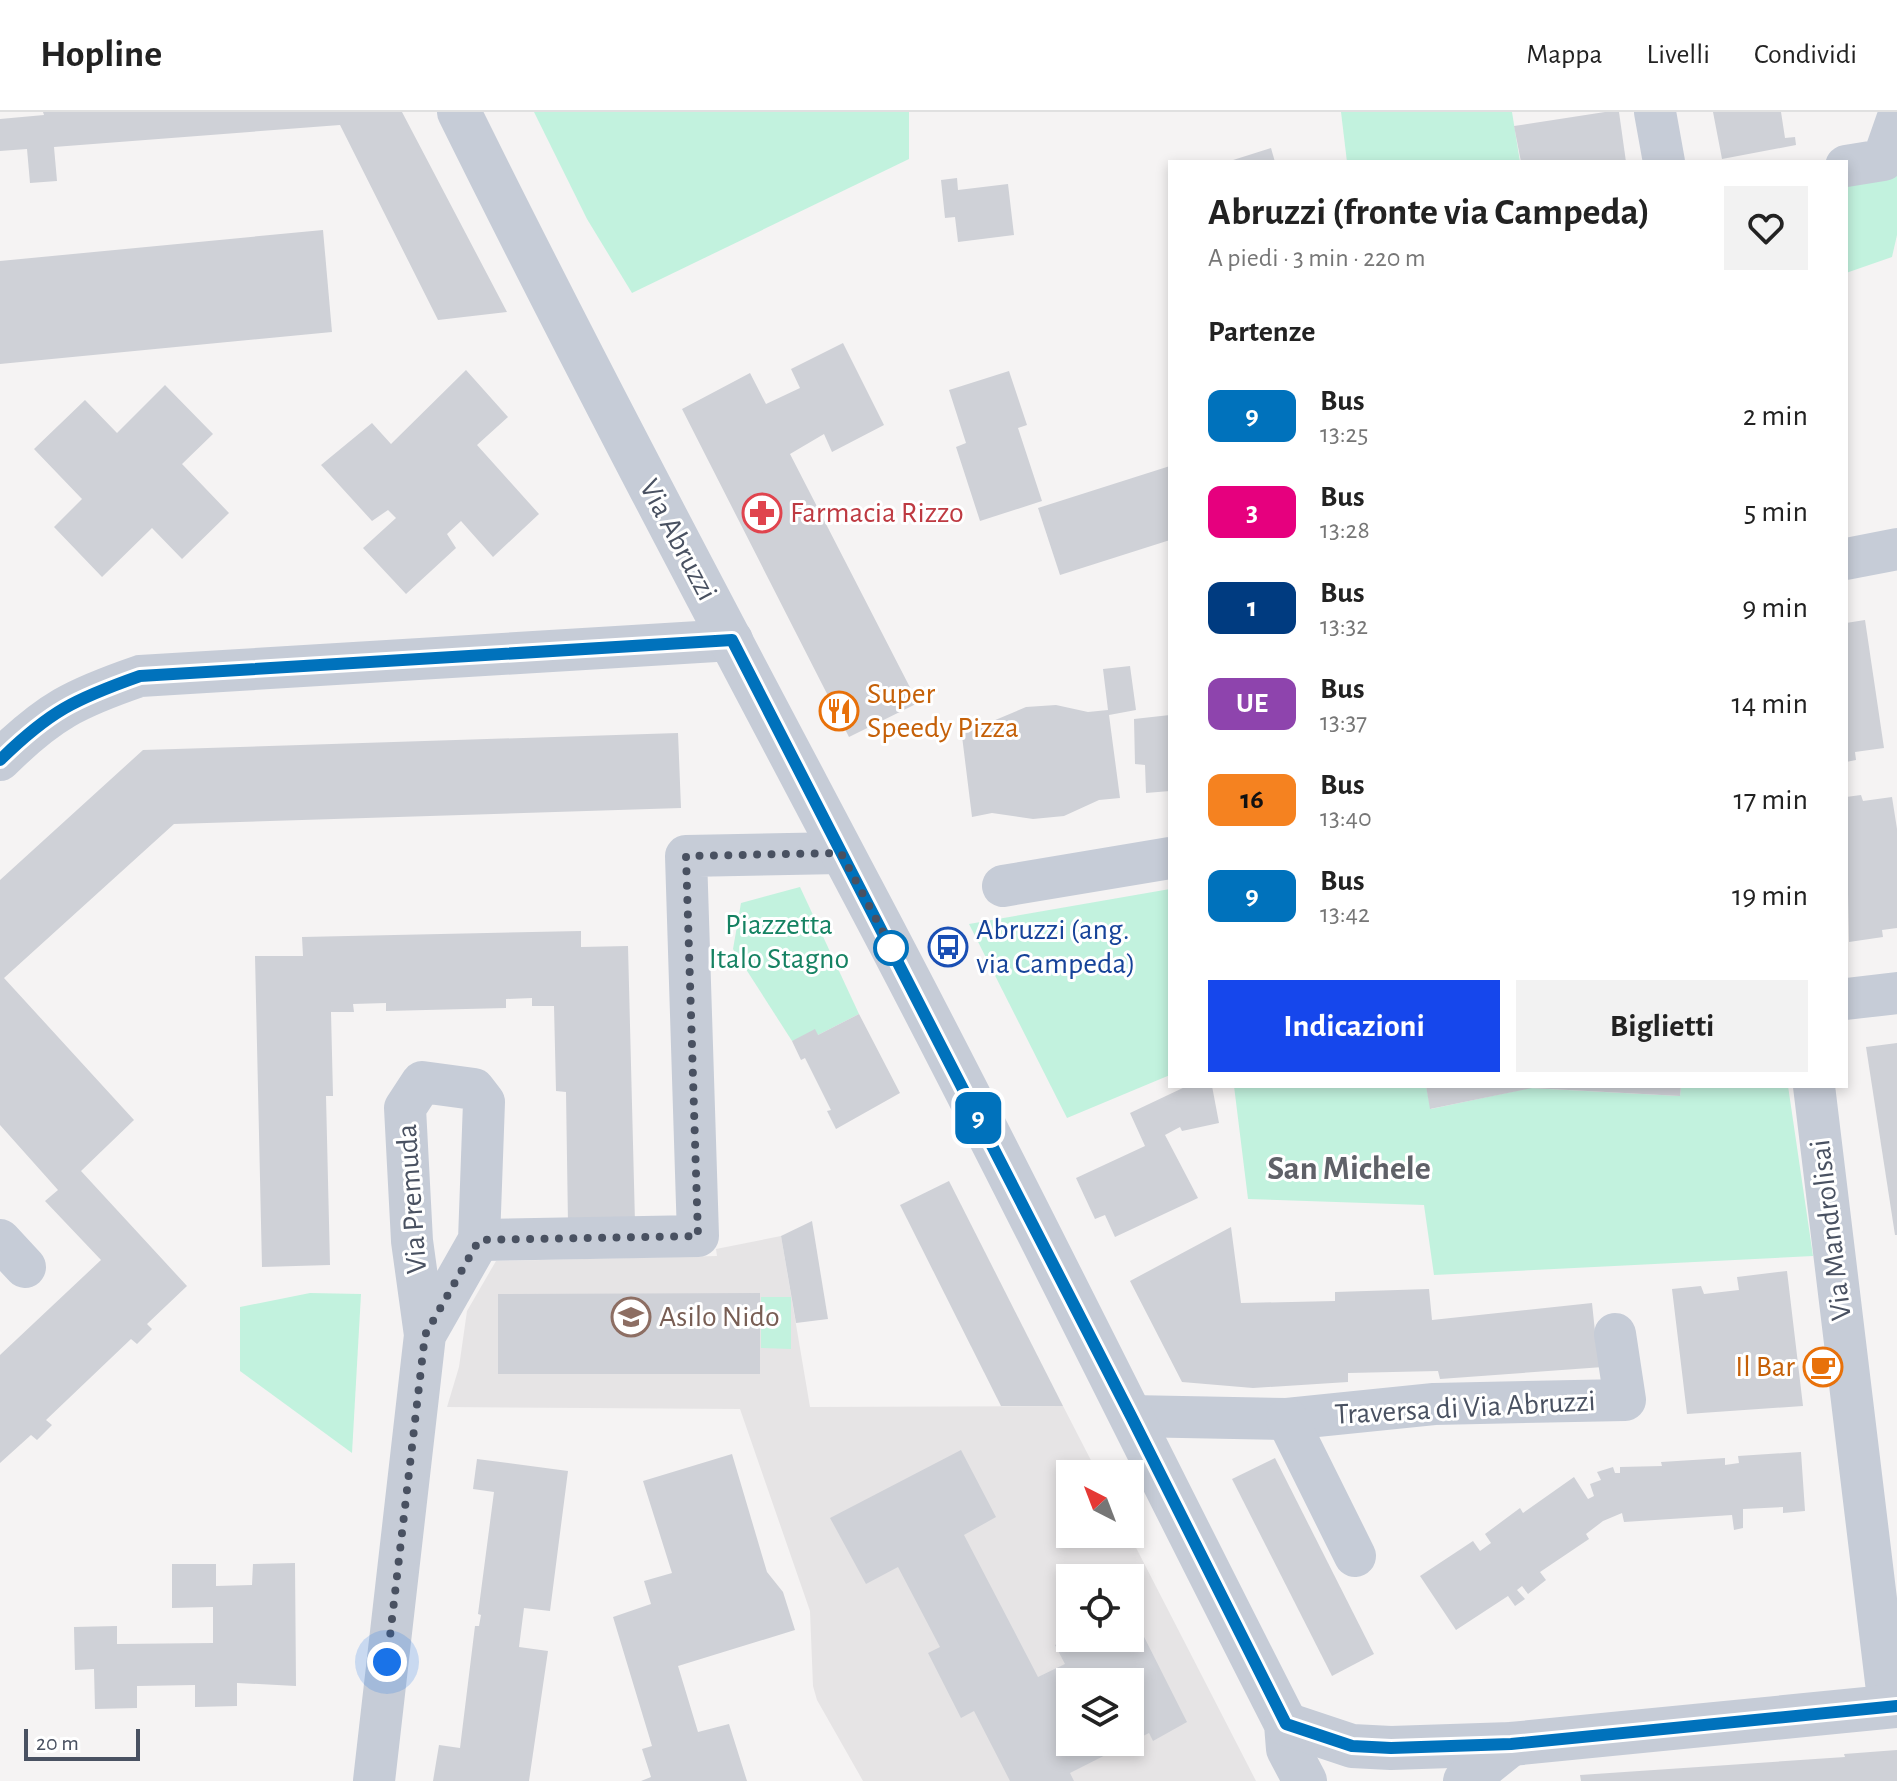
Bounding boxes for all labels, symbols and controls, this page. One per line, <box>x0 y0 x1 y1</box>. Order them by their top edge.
text: Hopline <box>40 36 162 74</box>
text: Mappa <box>1526 41 1603 69</box>
text: Livelli <box>1647 41 1710 69</box>
text: Condividi <box>1754 41 1857 69</box>
button: heart <box>1724 186 1808 270</box>
text: Abruzzi (fronte via Campeda) <box>1208 194 1650 232</box>
text: A piedi · 3 min · 220 m <box>1208 245 1426 271</box>
text: Partenze <box>1208 317 1315 347</box>
text: Bus <box>1320 386 1365 416</box>
text: 2 min <box>1743 401 1808 431</box>
text: 9 <box>1245 402 1259 430</box>
text: 13:25 <box>1320 421 1368 447</box>
street label: Via Abruzzi <box>634 474 722 606</box>
text: Bus <box>1320 482 1365 512</box>
pharmacy icon: Farmacia Rizzo <box>741 492 783 534</box>
text: 5 min <box>1744 497 1808 527</box>
place label: Farmacia Rizzo <box>790 498 964 528</box>
text: 3 <box>1246 498 1258 526</box>
text: 13:28 <box>1320 517 1370 543</box>
text: Bus <box>1320 578 1365 608</box>
text: 9 min <box>1742 593 1808 623</box>
text: 1 <box>1247 594 1257 622</box>
text: 13:32 <box>1320 613 1368 639</box>
text: Bus <box>1320 674 1365 704</box>
place label: Super Speedy Pizza <box>867 679 1019 743</box>
text: 14 min <box>1732 689 1808 719</box>
restaurant icon: Super Speedy Pizza <box>818 690 860 732</box>
text: UE <box>1236 690 1268 718</box>
text: 13:37 <box>1320 709 1367 735</box>
text: Bus <box>1320 770 1365 800</box>
text: 17 min <box>1733 785 1808 815</box>
text: 16 <box>1240 786 1264 814</box>
text: 13:40 <box>1320 805 1372 831</box>
text: Bus <box>1320 866 1365 896</box>
text: 19 min <box>1732 881 1808 911</box>
text: 9 <box>1245 882 1259 910</box>
text: 13:42 <box>1320 901 1370 927</box>
park label: Piazzetta Italo Stagno <box>709 910 849 974</box>
place label: Abruzzi (ang. via Campeda) <box>976 915 1136 979</box>
bus stop icon: Abruzzi (ang. via Campeda) <box>927 926 969 968</box>
unlabelled marker <box>874 931 908 965</box>
button: Indicazioni <box>1208 980 1500 1072</box>
button: Biglietti <box>1516 980 1808 1072</box>
line badge: 9 <box>952 1092 1004 1144</box>
text: 9 <box>971 1104 985 1132</box>
street label: Via Premuda <box>392 1123 432 1275</box>
street label: Via Mandrolisai <box>1805 1138 1857 1322</box>
district label: San Michele <box>1267 1152 1431 1186</box>
school or university icon: Asilo Nido <box>610 1296 652 1338</box>
place label: Asilo Nido <box>659 1302 780 1332</box>
cafe icon: Il Bar <box>1802 1346 1844 1388</box>
place label: Il Bar <box>1735 1352 1795 1382</box>
street label: Traversa di Via Abruzzi <box>1334 1386 1596 1430</box>
north arrow <box>1056 1460 1144 1548</box>
map controls <box>1056 1460 1144 1756</box>
button: locate <box>1056 1564 1144 1652</box>
your location <box>367 1642 407 1682</box>
button: layers <box>1056 1668 1144 1756</box>
scale bar <box>24 1725 140 1761</box>
text: 20 m <box>36 1732 79 1754</box>

